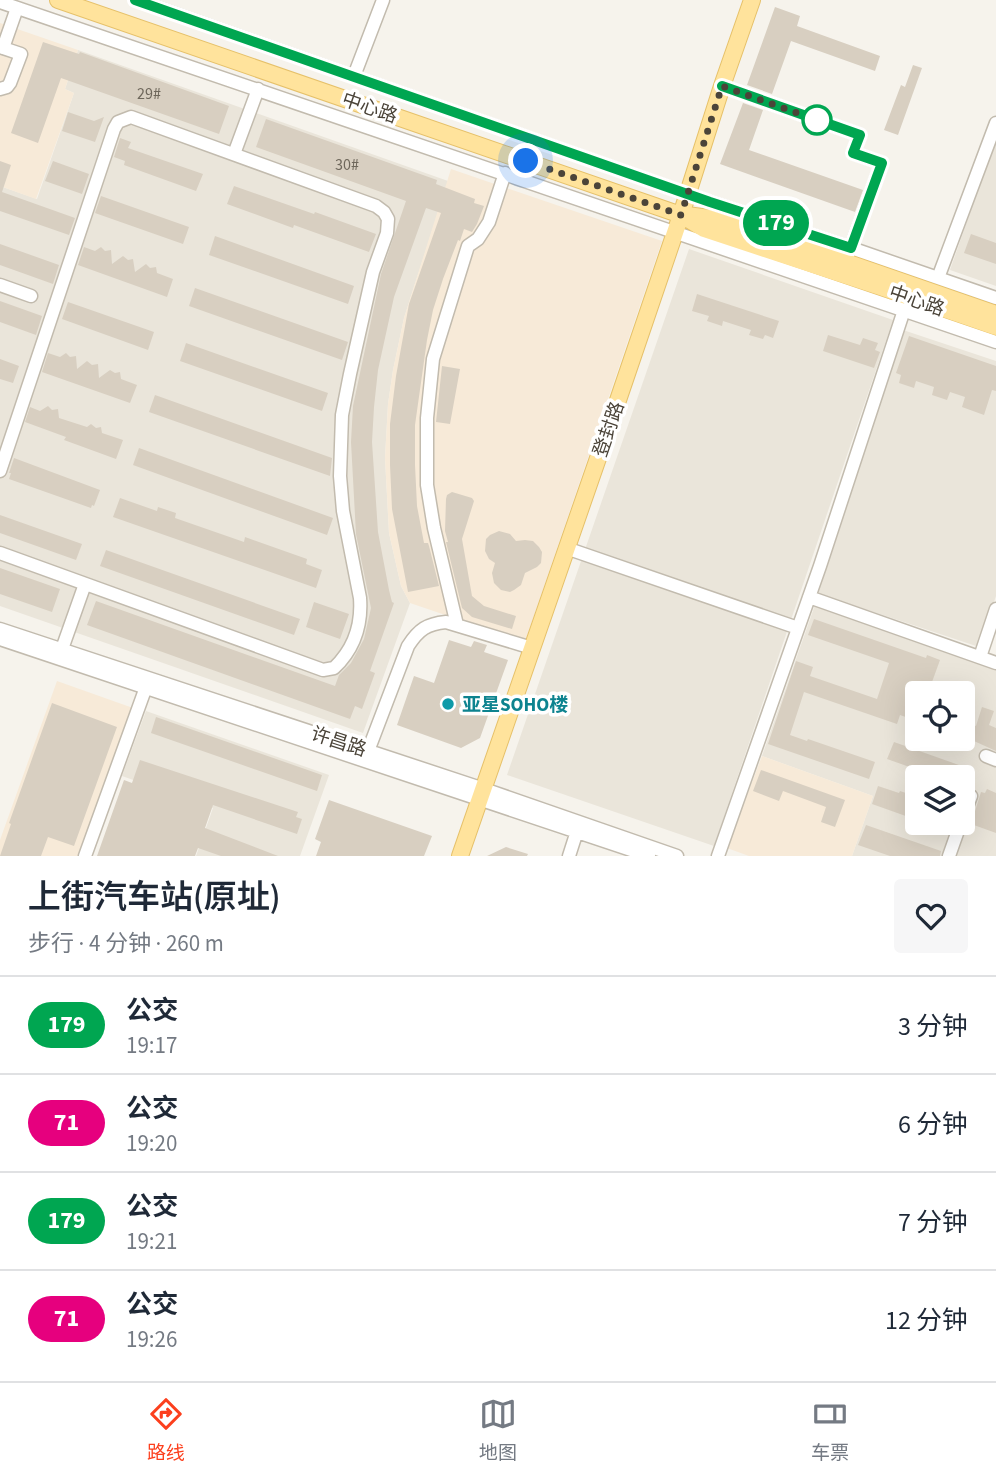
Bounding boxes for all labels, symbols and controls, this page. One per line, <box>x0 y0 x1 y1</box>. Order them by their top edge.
house number: 29# <box>137 83 161 105</box>
street label: 中心路 <box>338 86 401 130</box>
unlabelled marker <box>802 105 832 135</box>
your location <box>508 143 543 178</box>
house number: 30# <box>335 154 359 176</box>
line badge: 179 <box>736 200 816 246</box>
text: 179 <box>757 205 795 240</box>
street label: 中心路 <box>885 279 948 323</box>
street label: 登封路 <box>587 398 631 461</box>
map controls <box>905 681 975 835</box>
button: locate <box>905 681 975 751</box>
place label: 亚星SOHO楼 <box>462 692 568 719</box>
marker: 亚星SOHO楼 <box>440 696 456 712</box>
street label: 许昌路 <box>307 721 370 764</box>
button: layers <box>905 765 975 835</box>
text: 上街汽车站(原址) <box>28 874 280 921</box>
button: heart <box>894 879 968 953</box>
text: 步行 · 4 分钟 · 260 m <box>28 927 224 960</box>
text: 公交 <box>126 992 178 1029</box>
text: 179 <box>47 1007 86 1042</box>
text: 3 分钟 <box>898 1008 968 1045</box>
text: 19:17 <box>126 1029 177 1062</box>
text: 公交 <box>126 1090 178 1127</box>
text: 71 <box>54 1105 79 1140</box>
text: 6 分钟 <box>898 1106 968 1143</box>
text: 19:20 <box>126 1127 177 1160</box>
text: 公交 <box>126 1188 178 1225</box>
text: 179 <box>47 1203 86 1238</box>
text: 7 分钟 <box>898 1204 968 1241</box>
text: 19:21 <box>126 1225 177 1258</box>
text: 公交 <box>126 1286 178 1323</box>
text: 71 <box>54 1301 79 1336</box>
text: 12 分钟 <box>885 1302 968 1339</box>
text: 19:26 <box>126 1323 177 1356</box>
tab: 路线 <box>147 1395 185 1467</box>
tab: 地图 <box>479 1395 517 1467</box>
tab: 车票 <box>811 1395 849 1467</box>

